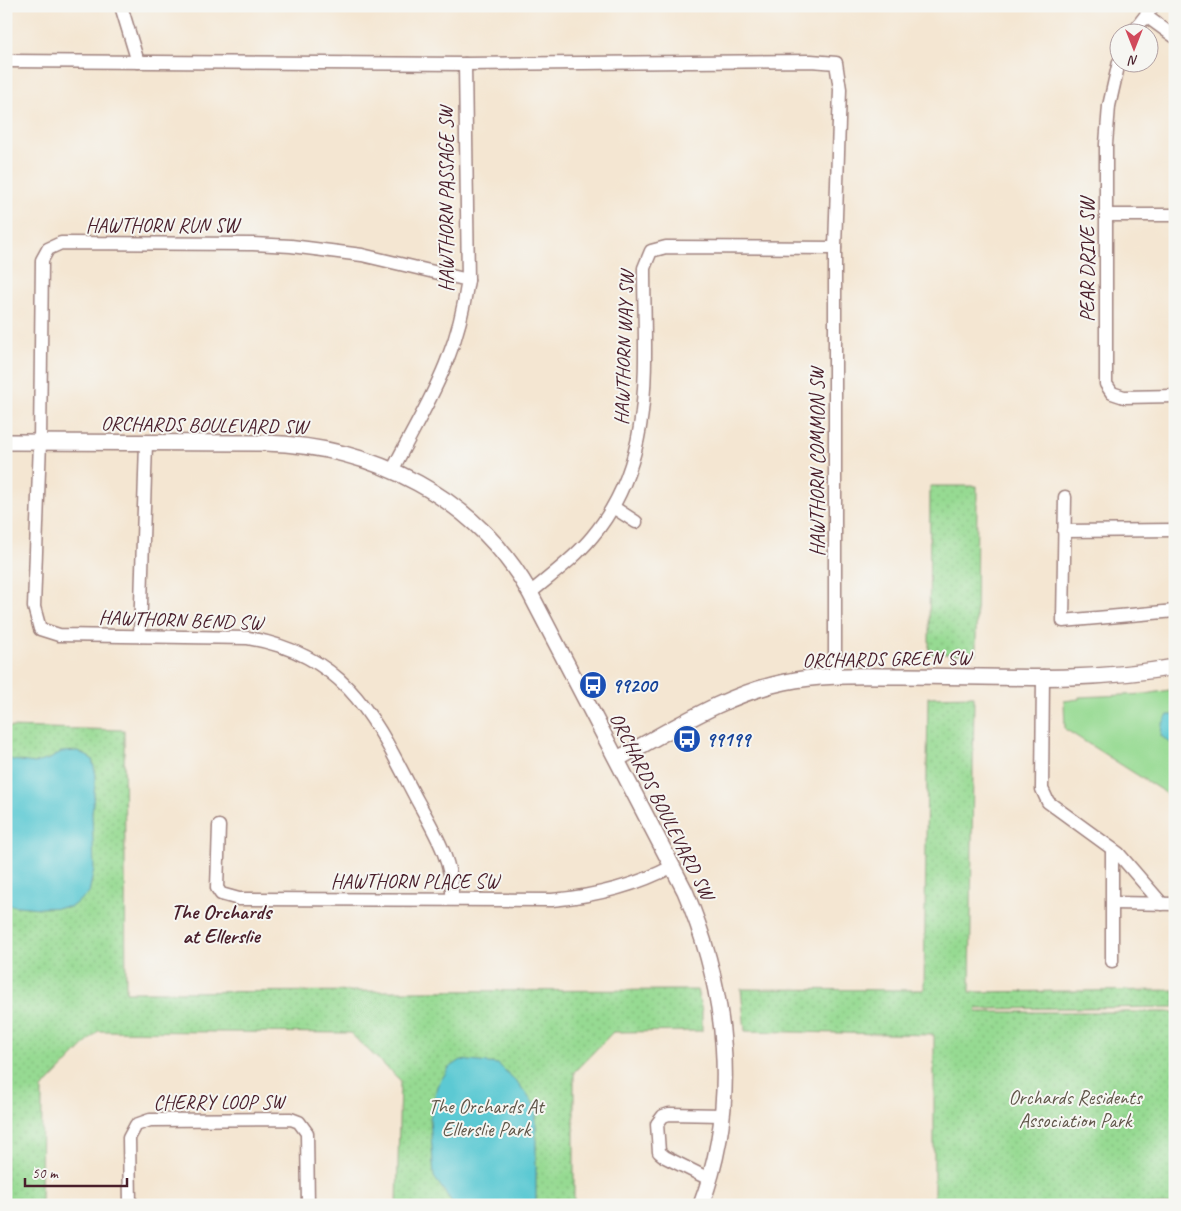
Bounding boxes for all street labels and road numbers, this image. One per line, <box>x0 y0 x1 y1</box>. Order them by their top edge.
street label: HAWTHORN PASSAGE SW <box>434 103 459 292</box>
street label: PEAR DRIVE SW <box>1075 194 1100 322</box>
street label: HAWTHORN RUN SW <box>86 213 242 238</box>
street label: HAWTHORN WAY SW <box>609 267 639 425</box>
street label: HAWTHORN COMMON SW <box>805 365 830 557</box>
street label: ORCHARDS BOULEVARD SW <box>101 411 311 439</box>
street label: HAWTHORN BEND SW <box>98 605 266 635</box>
street label: ORCHARDS GREEN SW <box>802 645 974 673</box>
street label: ORCHARDS BOULEVARD SW <box>604 708 722 907</box>
street label: HAWTHORN PLACE SW <box>331 869 502 894</box>
street label: CHERRY LOOP SW <box>154 1090 287 1115</box>

